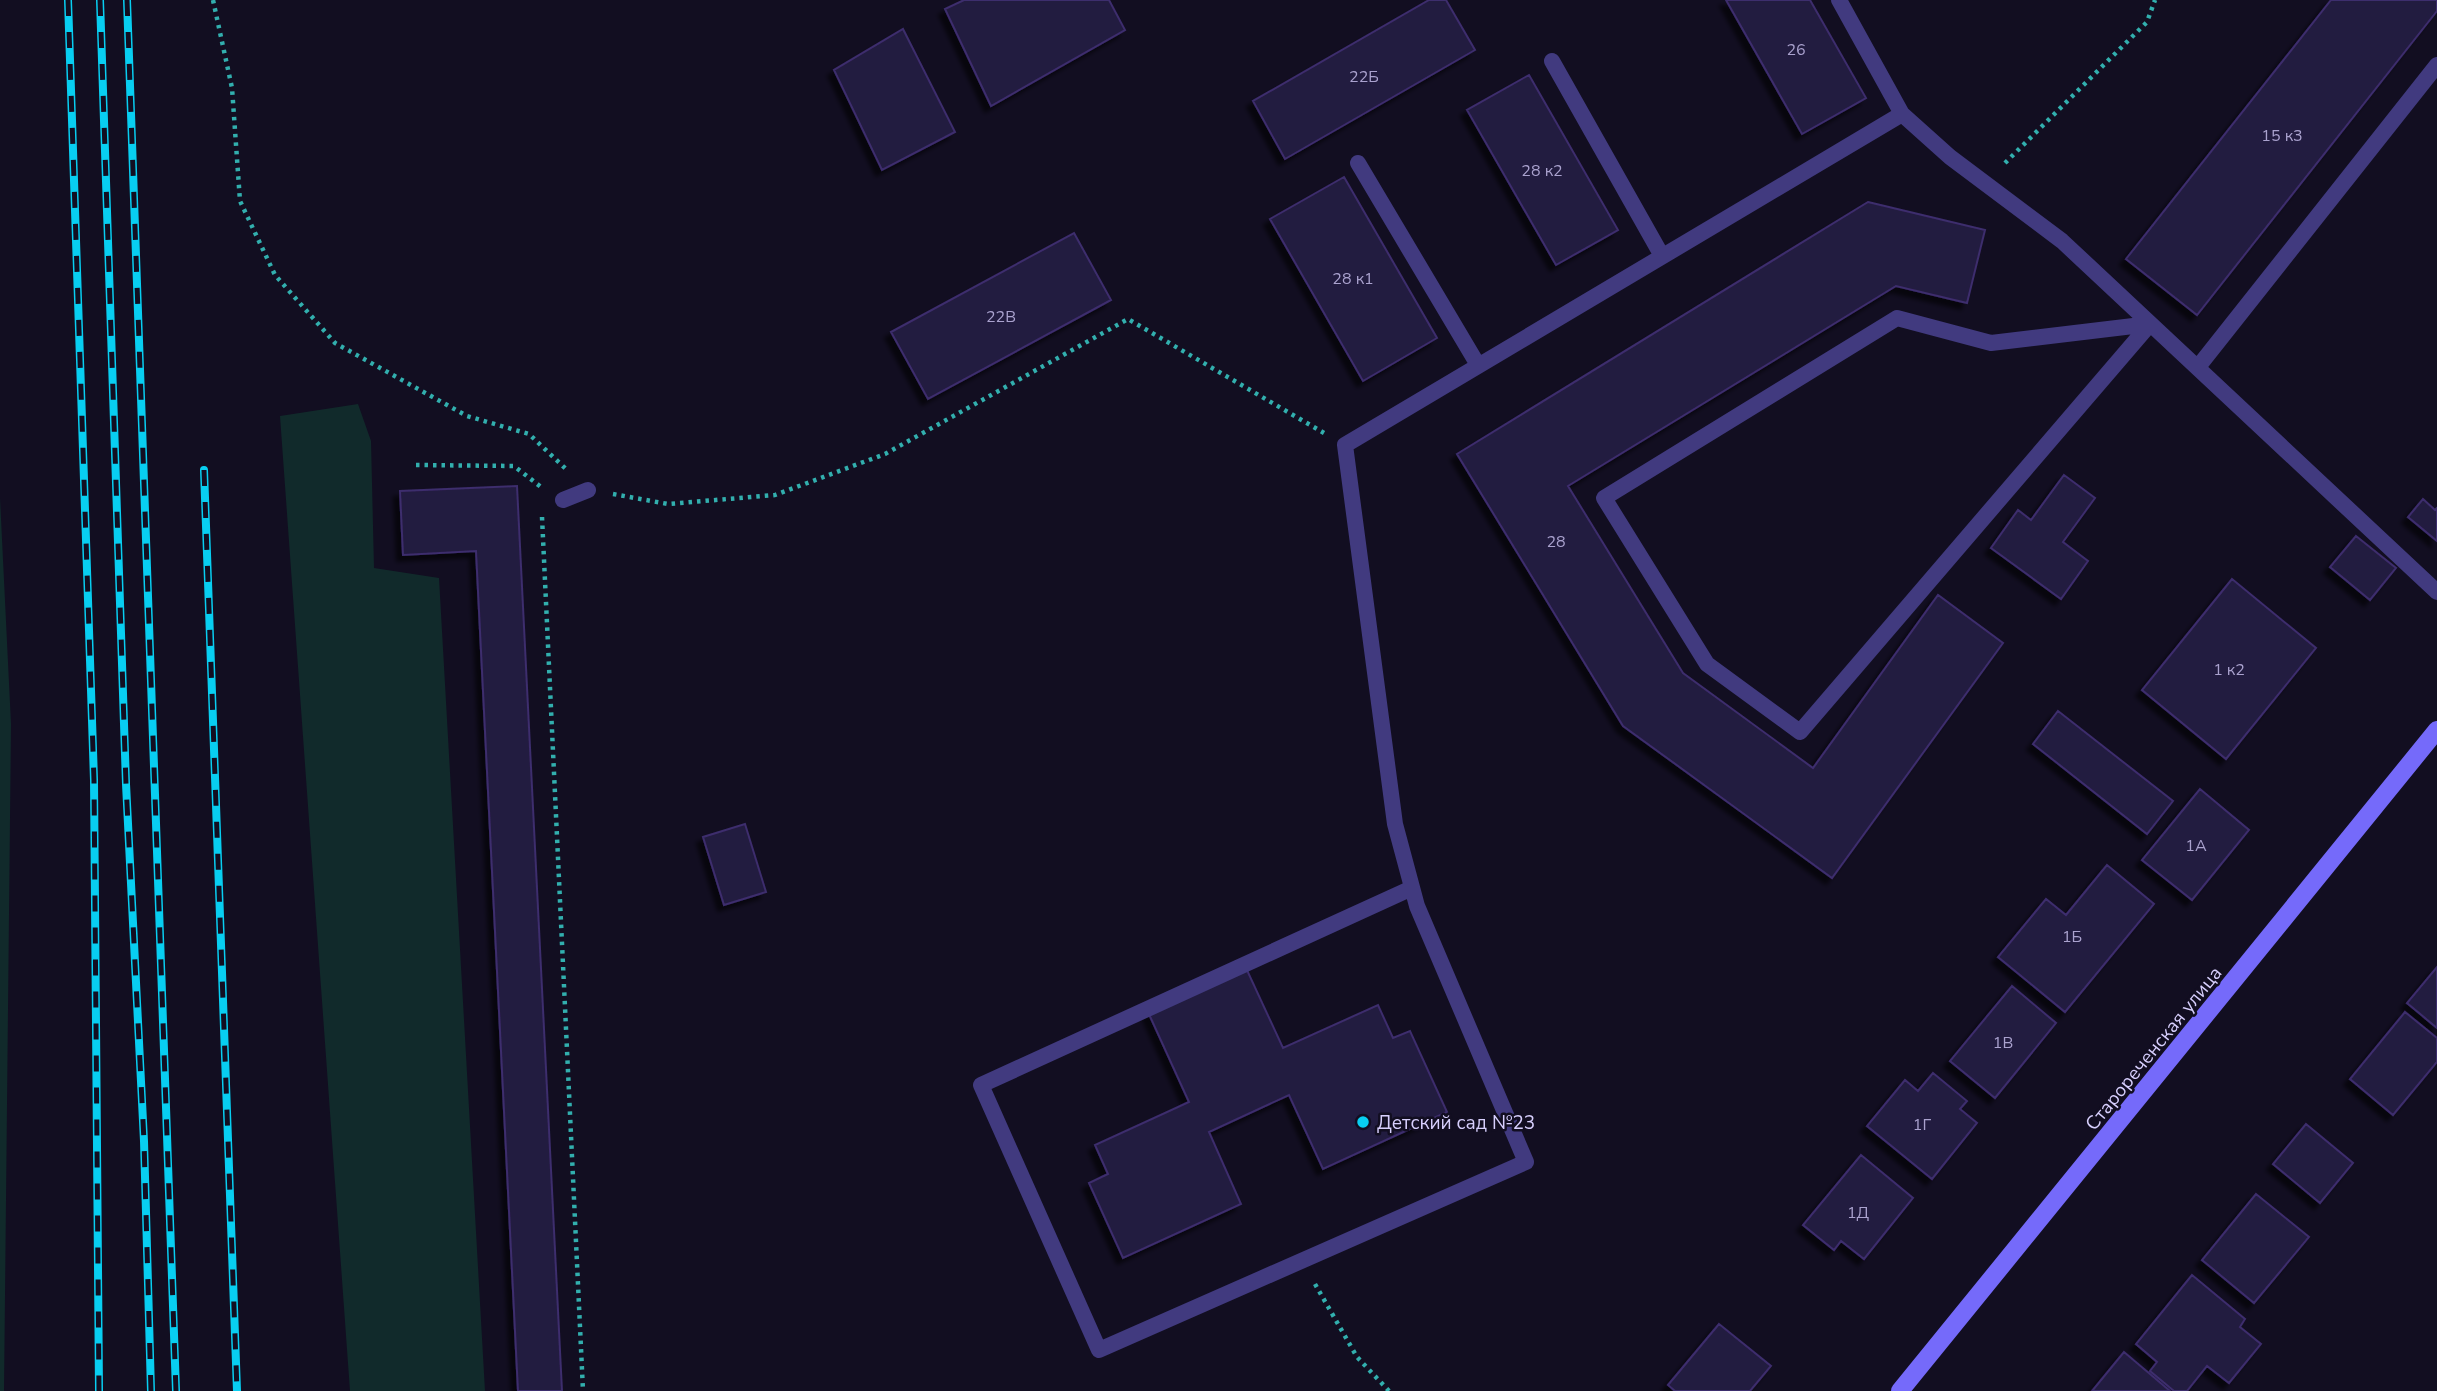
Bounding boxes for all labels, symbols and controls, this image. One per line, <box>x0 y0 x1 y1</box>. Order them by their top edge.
house number: 26 <box>1786 39 1806 61</box>
house number: 22Б <box>1349 66 1379 88</box>
house number: 15 к3 <box>2261 125 2303 147</box>
house number: 28 к2 <box>1521 160 1563 182</box>
house number: 28 к1 <box>1332 268 1374 290</box>
house number: 22В <box>986 306 1016 328</box>
house number: 28 <box>1546 531 1566 553</box>
house number: 1 к2 <box>2213 659 2245 681</box>
house number: 1А <box>2185 835 2207 857</box>
house number: 1Б <box>2062 926 2082 948</box>
street label: Старореченская улица <box>2079 961 2228 1136</box>
house number: 1В <box>1993 1032 2013 1054</box>
place label: Детский сад №23 <box>1377 1110 1535 1136</box>
marker: Детский сад №23 <box>1355 1114 1371 1130</box>
house number: 1Г <box>1913 1114 1931 1136</box>
house number: 1Д <box>1847 1202 1870 1224</box>

